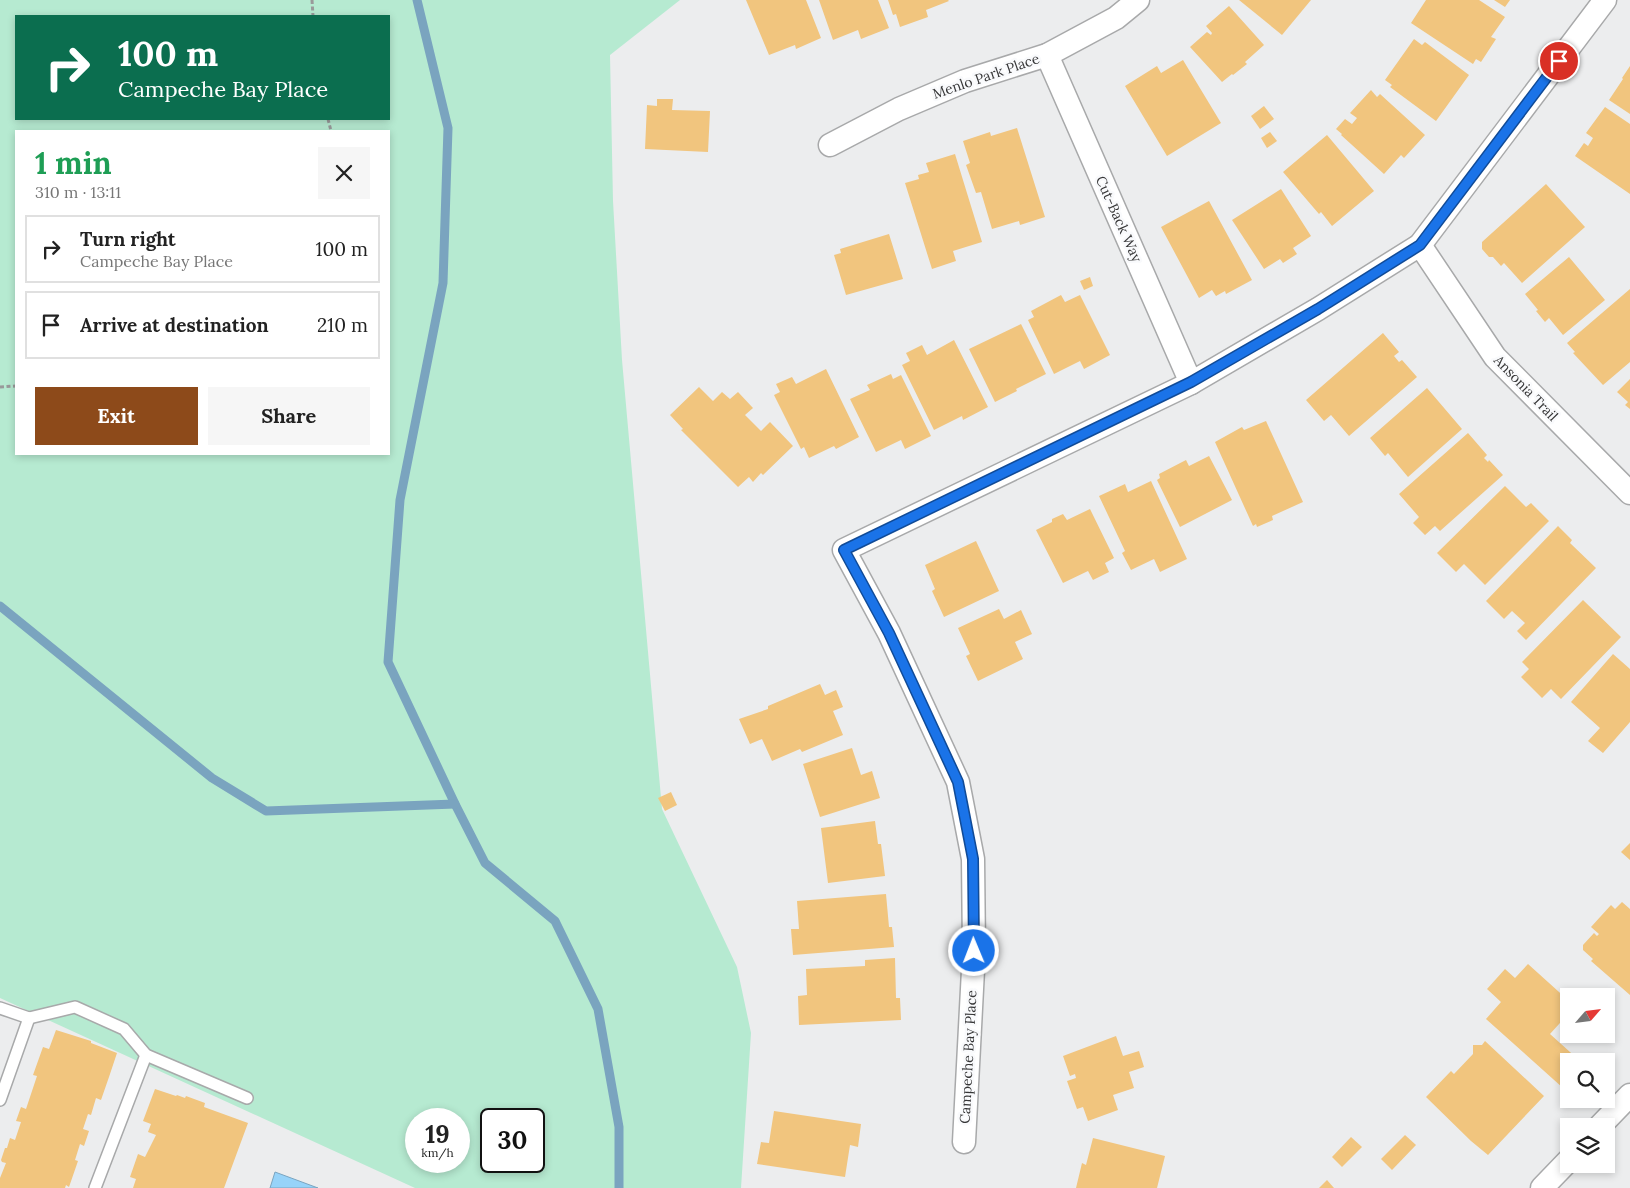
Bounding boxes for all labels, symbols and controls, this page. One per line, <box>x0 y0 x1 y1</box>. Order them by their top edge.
text: 100 m <box>118 31 218 76</box>
icon: right <box>35 35 100 100</box>
pin <box>1538 40 1580 82</box>
icon: arrive <box>1545 47 1573 75</box>
street label: Menlo Park Place <box>930 49 1042 103</box>
text: Campeche Bay Place <box>118 75 328 103</box>
text: 1 min <box>35 144 112 182</box>
button: close <box>318 147 370 199</box>
street label: Cut-Back Way <box>1092 173 1146 266</box>
text: 310 m · 13:11 <box>35 182 121 202</box>
text: Turn right <box>80 227 176 251</box>
icon: right <box>37 235 65 263</box>
text: 100 m <box>316 237 368 261</box>
text: Campeche Bay Place <box>80 251 233 271</box>
icon: arrive <box>37 311 65 339</box>
text: Arrive at destination <box>80 313 269 337</box>
text: 210 m <box>317 313 368 337</box>
street label: Ansonia Trail <box>1489 350 1562 425</box>
button: Exit <box>35 387 198 445</box>
button: Share <box>208 387 370 445</box>
position arrow <box>947 924 999 976</box>
north arrow <box>1560 988 1615 1042</box>
map controls <box>1560 988 1615 1173</box>
street label: Campeche Bay Place <box>956 989 981 1124</box>
button: search <box>1560 1053 1615 1108</box>
speed limit sign: 30 <box>480 1108 545 1173</box>
text: 19 <box>425 1118 450 1150</box>
button: layers <box>1560 1118 1615 1173</box>
text: km/h <box>421 1145 454 1160</box>

